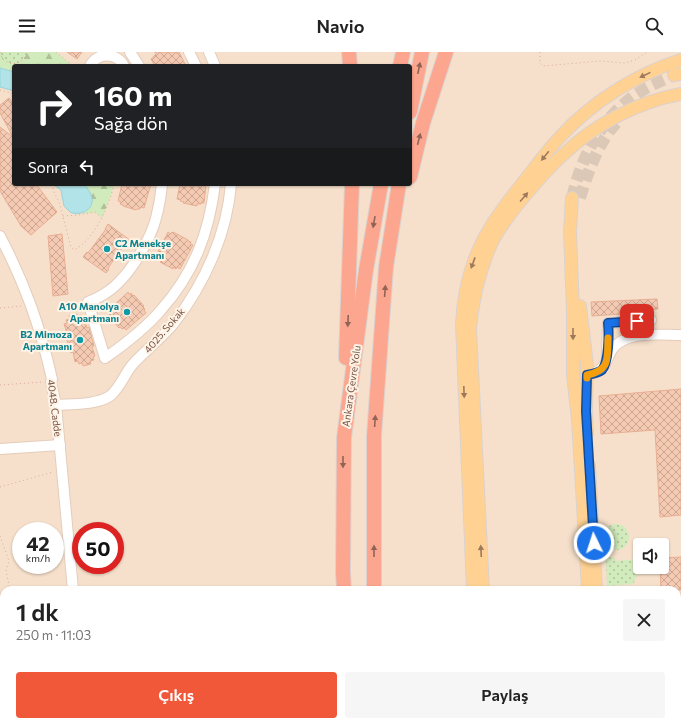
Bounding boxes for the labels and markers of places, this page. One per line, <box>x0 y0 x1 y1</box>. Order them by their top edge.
place label: C2 Menekşe Apartmanı <box>115 237 171 261</box>
marker: C2 Menekşe Apartmanı <box>102 244 112 254</box>
place label: A10 Manolya Apartmanı <box>59 300 119 324</box>
pin <box>620 304 654 338</box>
marker: A10 Manolya Apartmanı <box>122 307 132 317</box>
place label: B2 Mimoza Apartmanı <box>20 328 72 352</box>
marker: B2 Mimoza Apartmanı <box>75 335 85 345</box>

